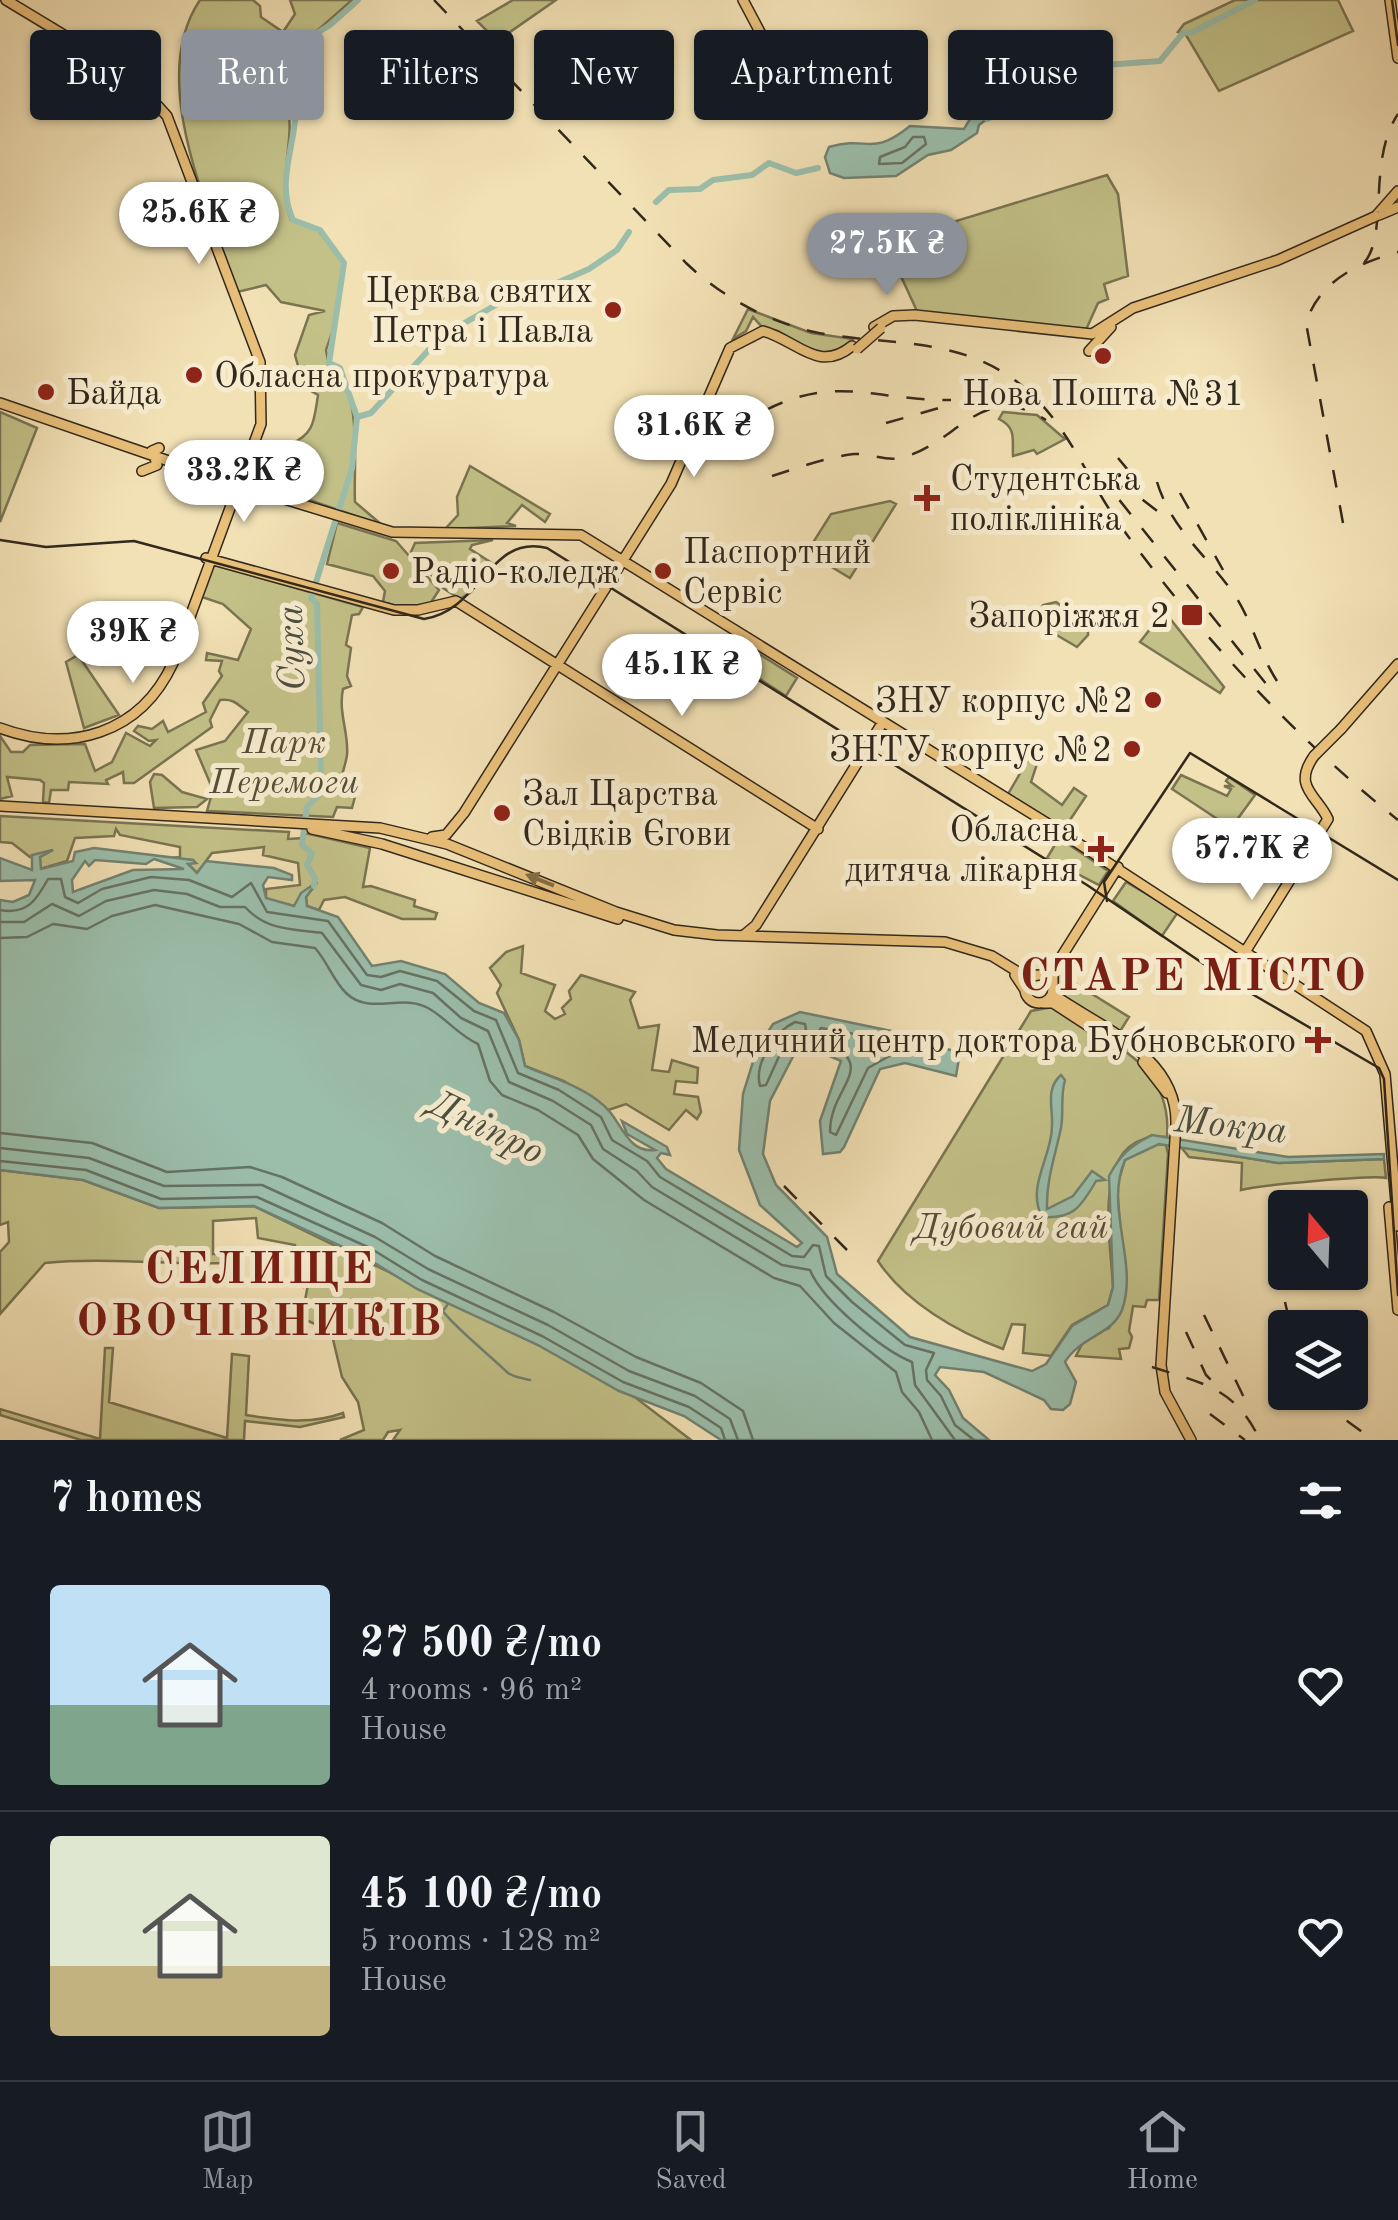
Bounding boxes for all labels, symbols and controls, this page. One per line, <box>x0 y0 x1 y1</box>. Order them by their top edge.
chip: Buy <box>30 30 161 120</box>
chip: Rent <box>181 30 324 120</box>
chip: Filters <box>344 30 514 120</box>
chip: New <box>534 30 674 120</box>
chip: Apartment <box>694 30 928 120</box>
chip: House <box>948 30 1113 120</box>
pin: 25.6K ₴ <box>107 182 291 267</box>
text: 25.6K ₴ <box>141 198 257 230</box>
pin: 27.5K ₴ <box>795 213 979 298</box>
text: 27.5K ₴ <box>829 229 945 261</box>
place label: Церква святих Петра і Павла <box>365 275 593 350</box>
marker: Церква святих Петра і Павла <box>602 299 624 321</box>
marker: Нова Пошта №31 <box>1092 345 1114 367</box>
place label: Обласна прокуратура <box>214 360 549 395</box>
marker: Обласна прокуратура <box>183 364 205 386</box>
place label: Байда <box>66 377 161 412</box>
place label: Нова Пошта №31 <box>962 378 1244 413</box>
marker: Байда <box>35 381 57 403</box>
pin: 31.6K ₴ <box>602 395 786 480</box>
text: 31.6K ₴ <box>636 411 752 443</box>
pin: 33.2K ₴ <box>152 440 336 525</box>
text: 33.2K ₴ <box>186 456 302 488</box>
place label: Студентська поліклініка <box>950 463 1141 538</box>
marker: Студентська поліклініка <box>914 485 940 511</box>
place label: Паспортний Сервіс <box>683 536 871 611</box>
place label: Радіо-коледж <box>411 556 620 591</box>
marker: Радіо-коледж <box>380 560 402 582</box>
marker: Паспортний Сервіс <box>652 560 674 582</box>
place label: Запоріжжя 2 <box>968 600 1170 635</box>
pin: 39K ₴ <box>63 601 203 686</box>
marker: Запоріжжя 2 <box>1179 602 1205 628</box>
water label: Суха <box>272 604 313 692</box>
text: 39K ₴ <box>89 617 177 649</box>
pin: 45.1K ₴ <box>590 634 774 719</box>
text: 45.1K ₴ <box>624 650 740 682</box>
place label: ЗНУ корпус №2 <box>875 685 1133 720</box>
marker: ЗНУ корпус №2 <box>1142 689 1164 711</box>
park label: Парк Перемоги <box>208 726 359 801</box>
place label: ЗНТУ корпус №2 <box>829 734 1112 769</box>
marker: ЗНТУ корпус №2 <box>1121 738 1143 760</box>
place label: Зал Царства Свідків Єгови <box>522 778 731 853</box>
marker: Зал Царства Свідків Єгови <box>491 802 513 824</box>
place label: Обласна дитяча лікарня <box>845 814 1078 889</box>
pin: 57.7K ₴ <box>1160 818 1344 903</box>
text: 57.7K ₴ <box>1194 834 1310 866</box>
marker: Обласна дитяча лікарня <box>1088 836 1114 862</box>
one-way arrow <box>525 872 555 888</box>
district label: СТАРЕ МІСТО <box>1020 956 1368 1001</box>
place label: Медичний центр доктора Бубновського <box>691 1025 1296 1060</box>
marker: Медичний центр доктора Бубновського <box>1305 1027 1331 1053</box>
water label: Дніпро <box>418 1083 549 1173</box>
water label: Мокра <box>1171 1102 1289 1152</box>
north arrow <box>1268 1190 1368 1290</box>
map controls <box>1268 1190 1368 1410</box>
park label: Дубовий гай <box>910 1211 1108 1246</box>
district label: СЕЛИЩЕ ОВОЧІВНИКІВ <box>76 1249 444 1346</box>
button: layers <box>1268 1310 1368 1410</box>
icon: filters <box>1293 1473 1348 1528</box>
text: 7 homes <box>50 1479 202 1521</box>
text: 27 500 ₴/mo <box>360 1624 602 1666</box>
icon: home <box>130 1625 250 1745</box>
icon: heart <box>1293 1658 1348 1713</box>
text: 4 rooms · 96 m² <box>360 1675 582 1707</box>
text: House <box>360 1715 447 1747</box>
text: 45 100 ₴/mo <box>360 1875 602 1917</box>
icon: home <box>130 1876 250 1996</box>
icon: heart <box>1293 1909 1348 1964</box>
text: 5 rooms · 128 m² <box>360 1926 601 1958</box>
text: House <box>360 1966 447 1998</box>
tab: Map <box>200 2104 255 2199</box>
tab: Saved <box>655 2104 727 2199</box>
tab: Home <box>1127 2104 1198 2199</box>

